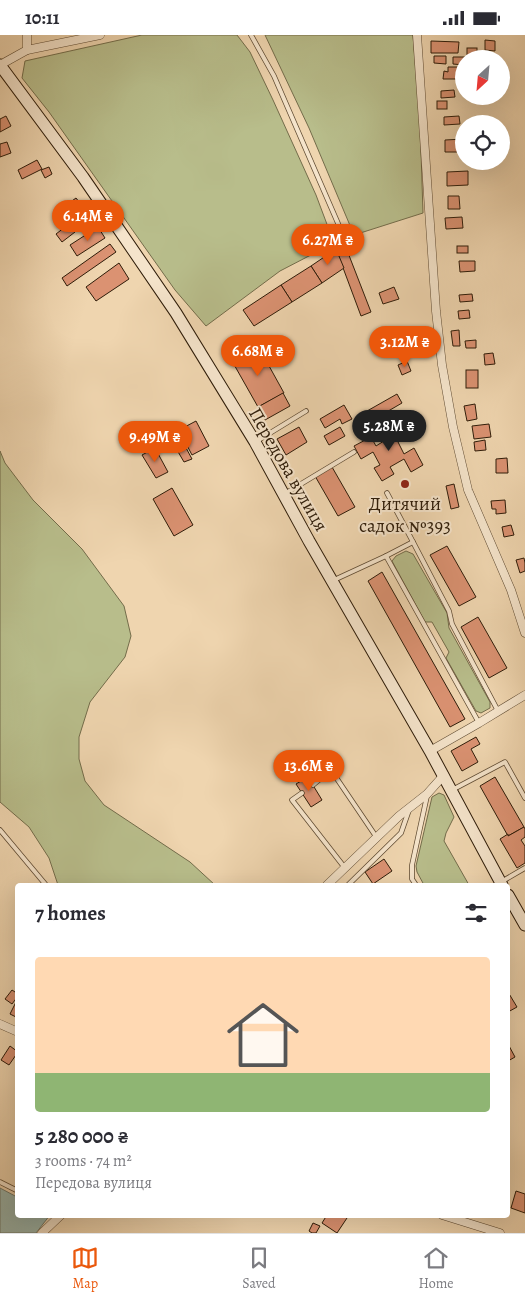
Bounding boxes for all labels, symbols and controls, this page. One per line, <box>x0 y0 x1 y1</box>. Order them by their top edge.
text: 10:11 <box>25 5 60 31</box>
north arrow <box>455 50 510 105</box>
map controls <box>455 50 510 170</box>
button: locate <box>455 115 510 170</box>
pin: 6.14M ₴ <box>42 199 134 242</box>
text: 6.14M ₴ <box>63 205 113 227</box>
pin: 6.27M ₴ <box>282 223 374 266</box>
text: 6.27M ₴ <box>302 229 354 251</box>
pin: 3.12M ₴ <box>359 325 451 368</box>
text: 3.12M ₴ <box>380 331 430 353</box>
pin: 6.68M ₴ <box>212 335 304 377</box>
text: 6.68M ₴ <box>232 340 284 362</box>
street label: Передова вулиця <box>242 403 334 536</box>
pin: 5.28M ₴ <box>343 409 435 452</box>
text: 5.28M ₴ <box>363 415 415 437</box>
pin: 9.49M ₴ <box>109 421 201 463</box>
text: 9.49M ₴ <box>129 426 181 448</box>
marker: Дитячий садок №393 <box>399 478 411 490</box>
place label: Дитячий садок №393 <box>359 491 451 539</box>
pin: 13.6M ₴ <box>263 749 355 792</box>
text: 13.6M ₴ <box>284 755 334 777</box>
text: 7 homes <box>35 899 106 927</box>
icon: filters <box>462 899 490 927</box>
icon: home <box>218 990 308 1080</box>
text: 5 280 000 ₴ <box>35 1122 129 1150</box>
text: 3 rooms · 74 m² <box>35 1150 132 1172</box>
text: Передова вулиця <box>35 1172 152 1194</box>
tab: Map <box>71 1244 99 1293</box>
tab: Saved <box>242 1244 276 1293</box>
tab: Home <box>418 1244 454 1293</box>

